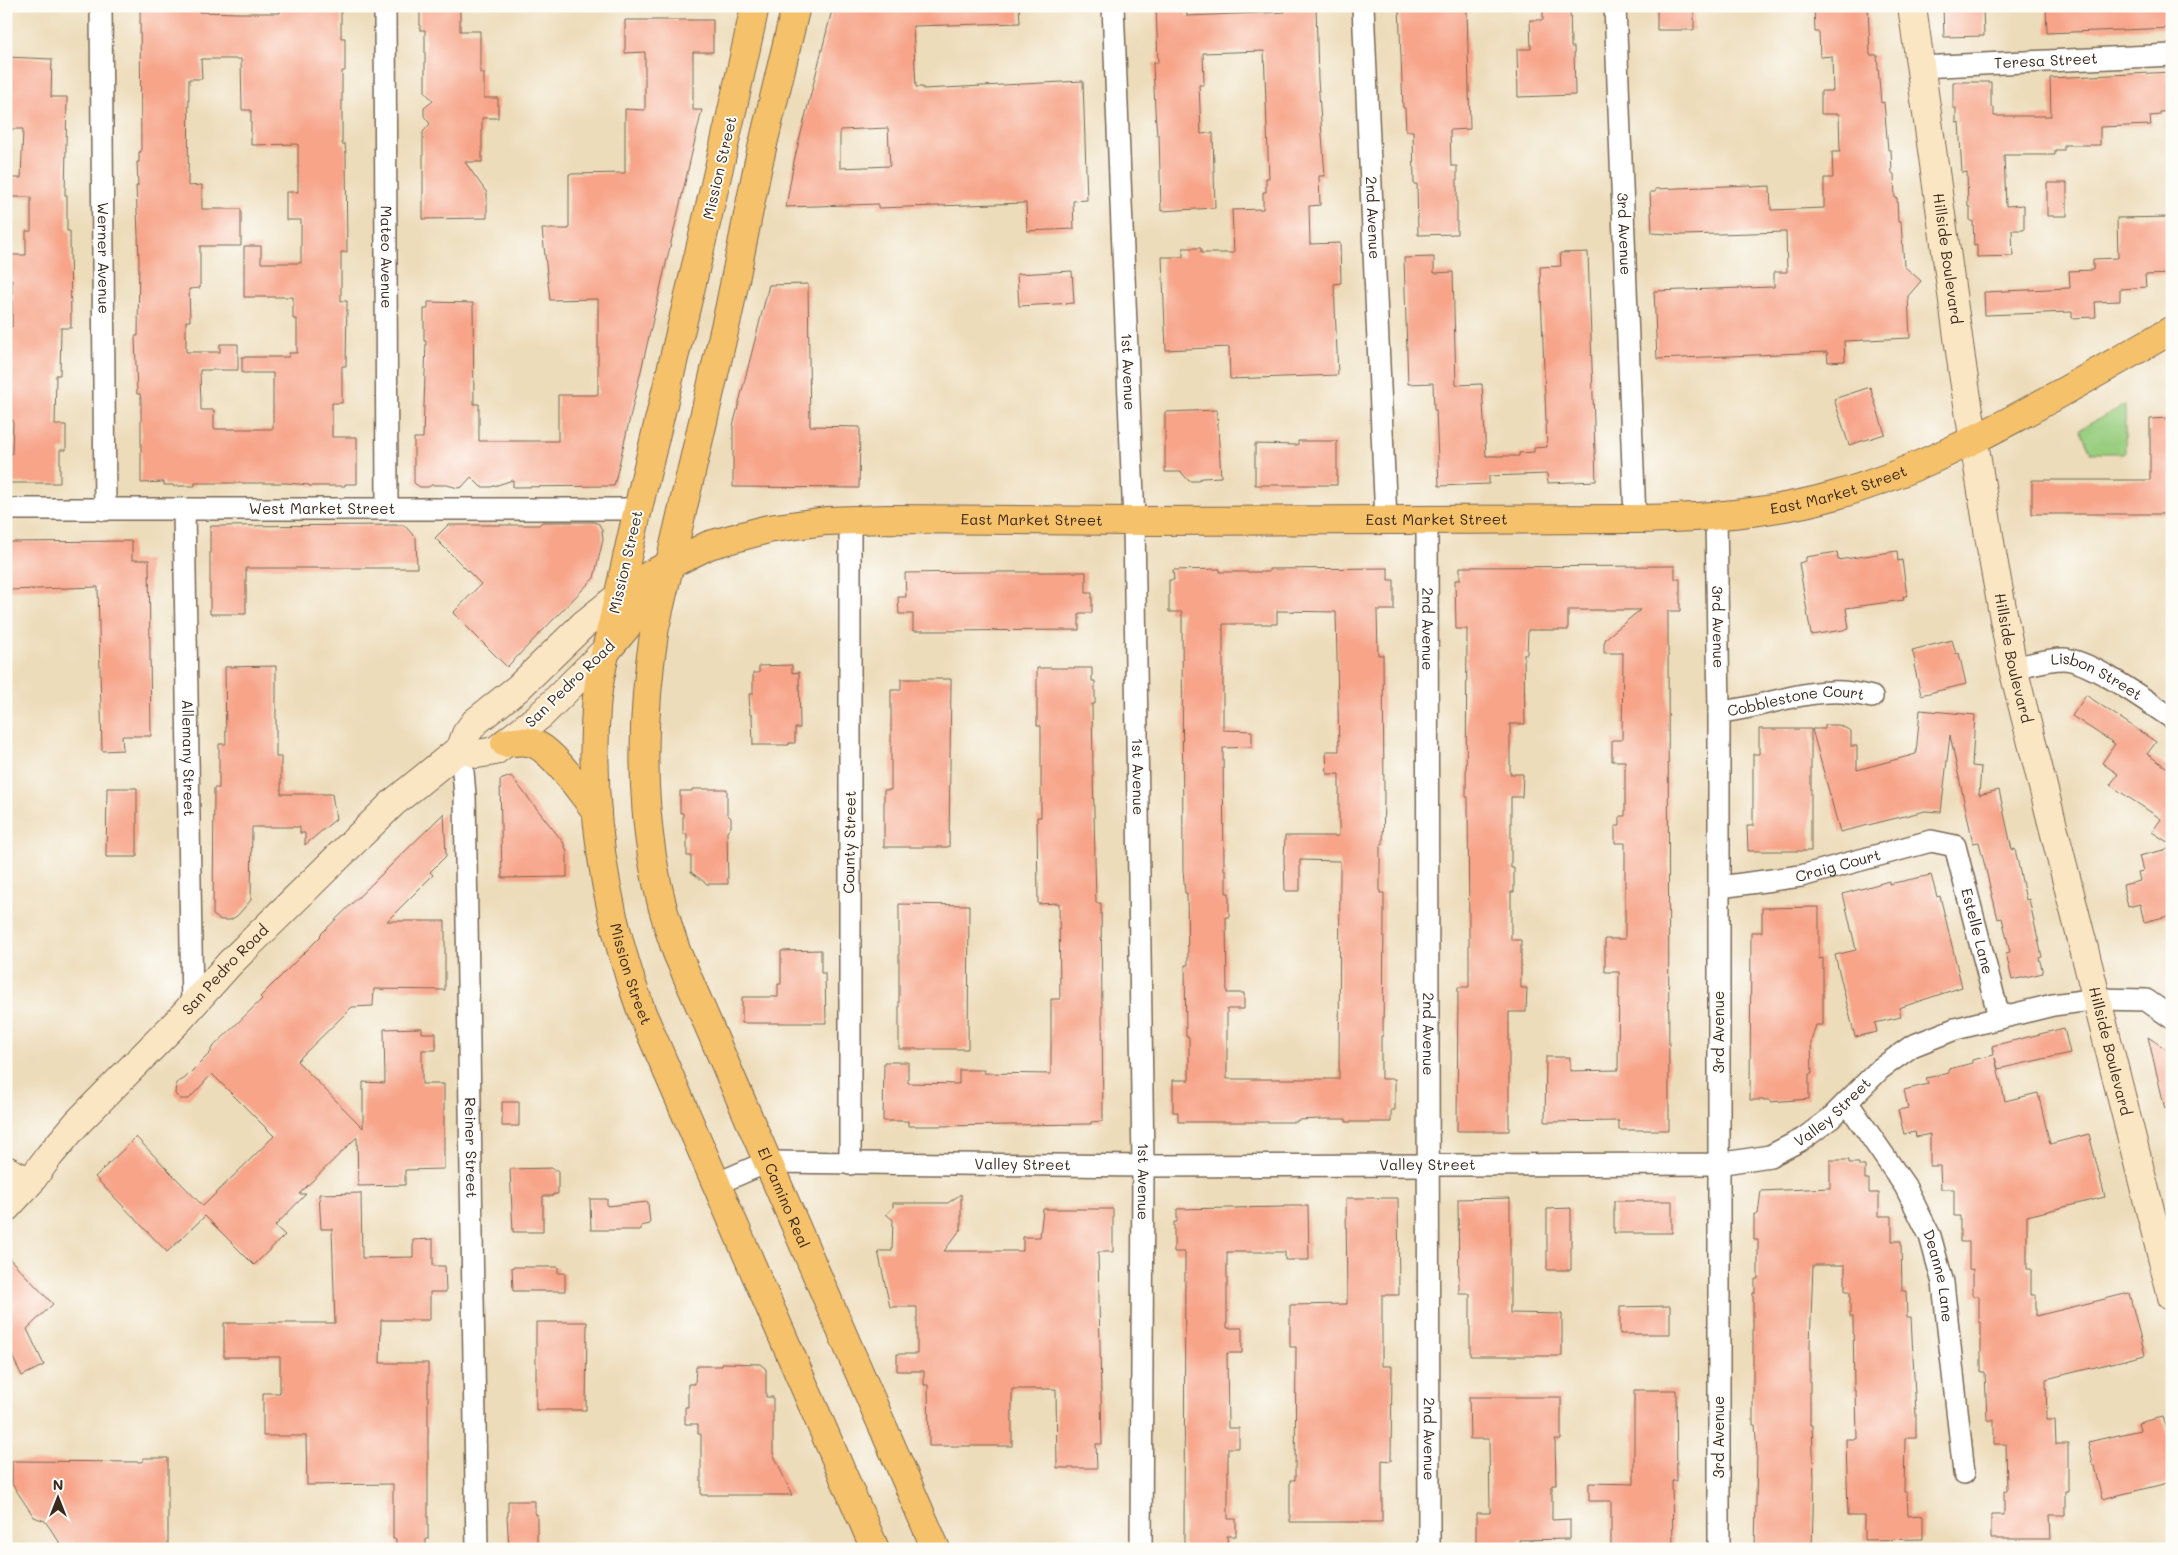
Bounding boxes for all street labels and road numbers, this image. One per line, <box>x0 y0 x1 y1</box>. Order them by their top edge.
street label: Teresa Street <box>1994 48 2098 72</box>
street label: Mission Street <box>697 114 741 221</box>
street label: 2nd Avenue <box>1362 176 1385 260</box>
street label: 3rd Avenue <box>1613 192 1636 275</box>
street label: Hillside Boulevard <box>1929 192 1967 325</box>
street label: Werner Avenue <box>94 202 114 314</box>
street label: Mateo Avenue <box>377 206 397 308</box>
street label: 1st Avenue <box>1117 333 1140 411</box>
street label: East Market Street <box>1768 460 1910 518</box>
street label: West Market Street <box>249 498 395 518</box>
street label: Mission Street <box>603 508 647 615</box>
street label: East Market Street <box>961 509 1103 530</box>
street label: East Market Street <box>1366 509 1508 529</box>
street label: 3rd Avenue <box>1708 586 1729 668</box>
street label: 2nd Avenue <box>1418 588 1438 670</box>
street label: Hillside Boulevard <box>1990 591 2037 725</box>
street label: San Pedro Road <box>520 635 618 731</box>
street label: Lisbon Street <box>2049 648 2146 704</box>
street label: Cobblestone Court <box>1726 681 1866 720</box>
street label: Allemany Street <box>178 699 200 817</box>
street label: 1st Avenue <box>1128 738 1149 815</box>
street label: County Street <box>838 790 860 894</box>
street label: Craig Court <box>1794 844 1883 886</box>
street label: Estelle Lane <box>1957 886 1999 976</box>
street label: San Pedro Road <box>177 920 272 1019</box>
street label: Mission Street <box>606 921 657 1028</box>
street label: Hillside Boulevard <box>2085 984 2137 1117</box>
street label: 3rd Avenue <box>1708 991 1728 1073</box>
street label: 2nd Avenue <box>1419 993 1439 1075</box>
street label: Valley Street <box>1790 1073 1875 1151</box>
street label: Reiner Street <box>461 1097 482 1199</box>
street label: 1st Avenue <box>1134 1143 1154 1220</box>
street label: El Camino Real <box>754 1144 815 1251</box>
street label: Valley Street <box>974 1153 1071 1174</box>
street label: Valley Street <box>1379 1154 1476 1174</box>
street label: Deanne Lane <box>1919 1225 1958 1323</box>
street label: 3rd Avenue <box>1708 1396 1728 1478</box>
street label: 2nd Avenue <box>1420 1398 1440 1480</box>

